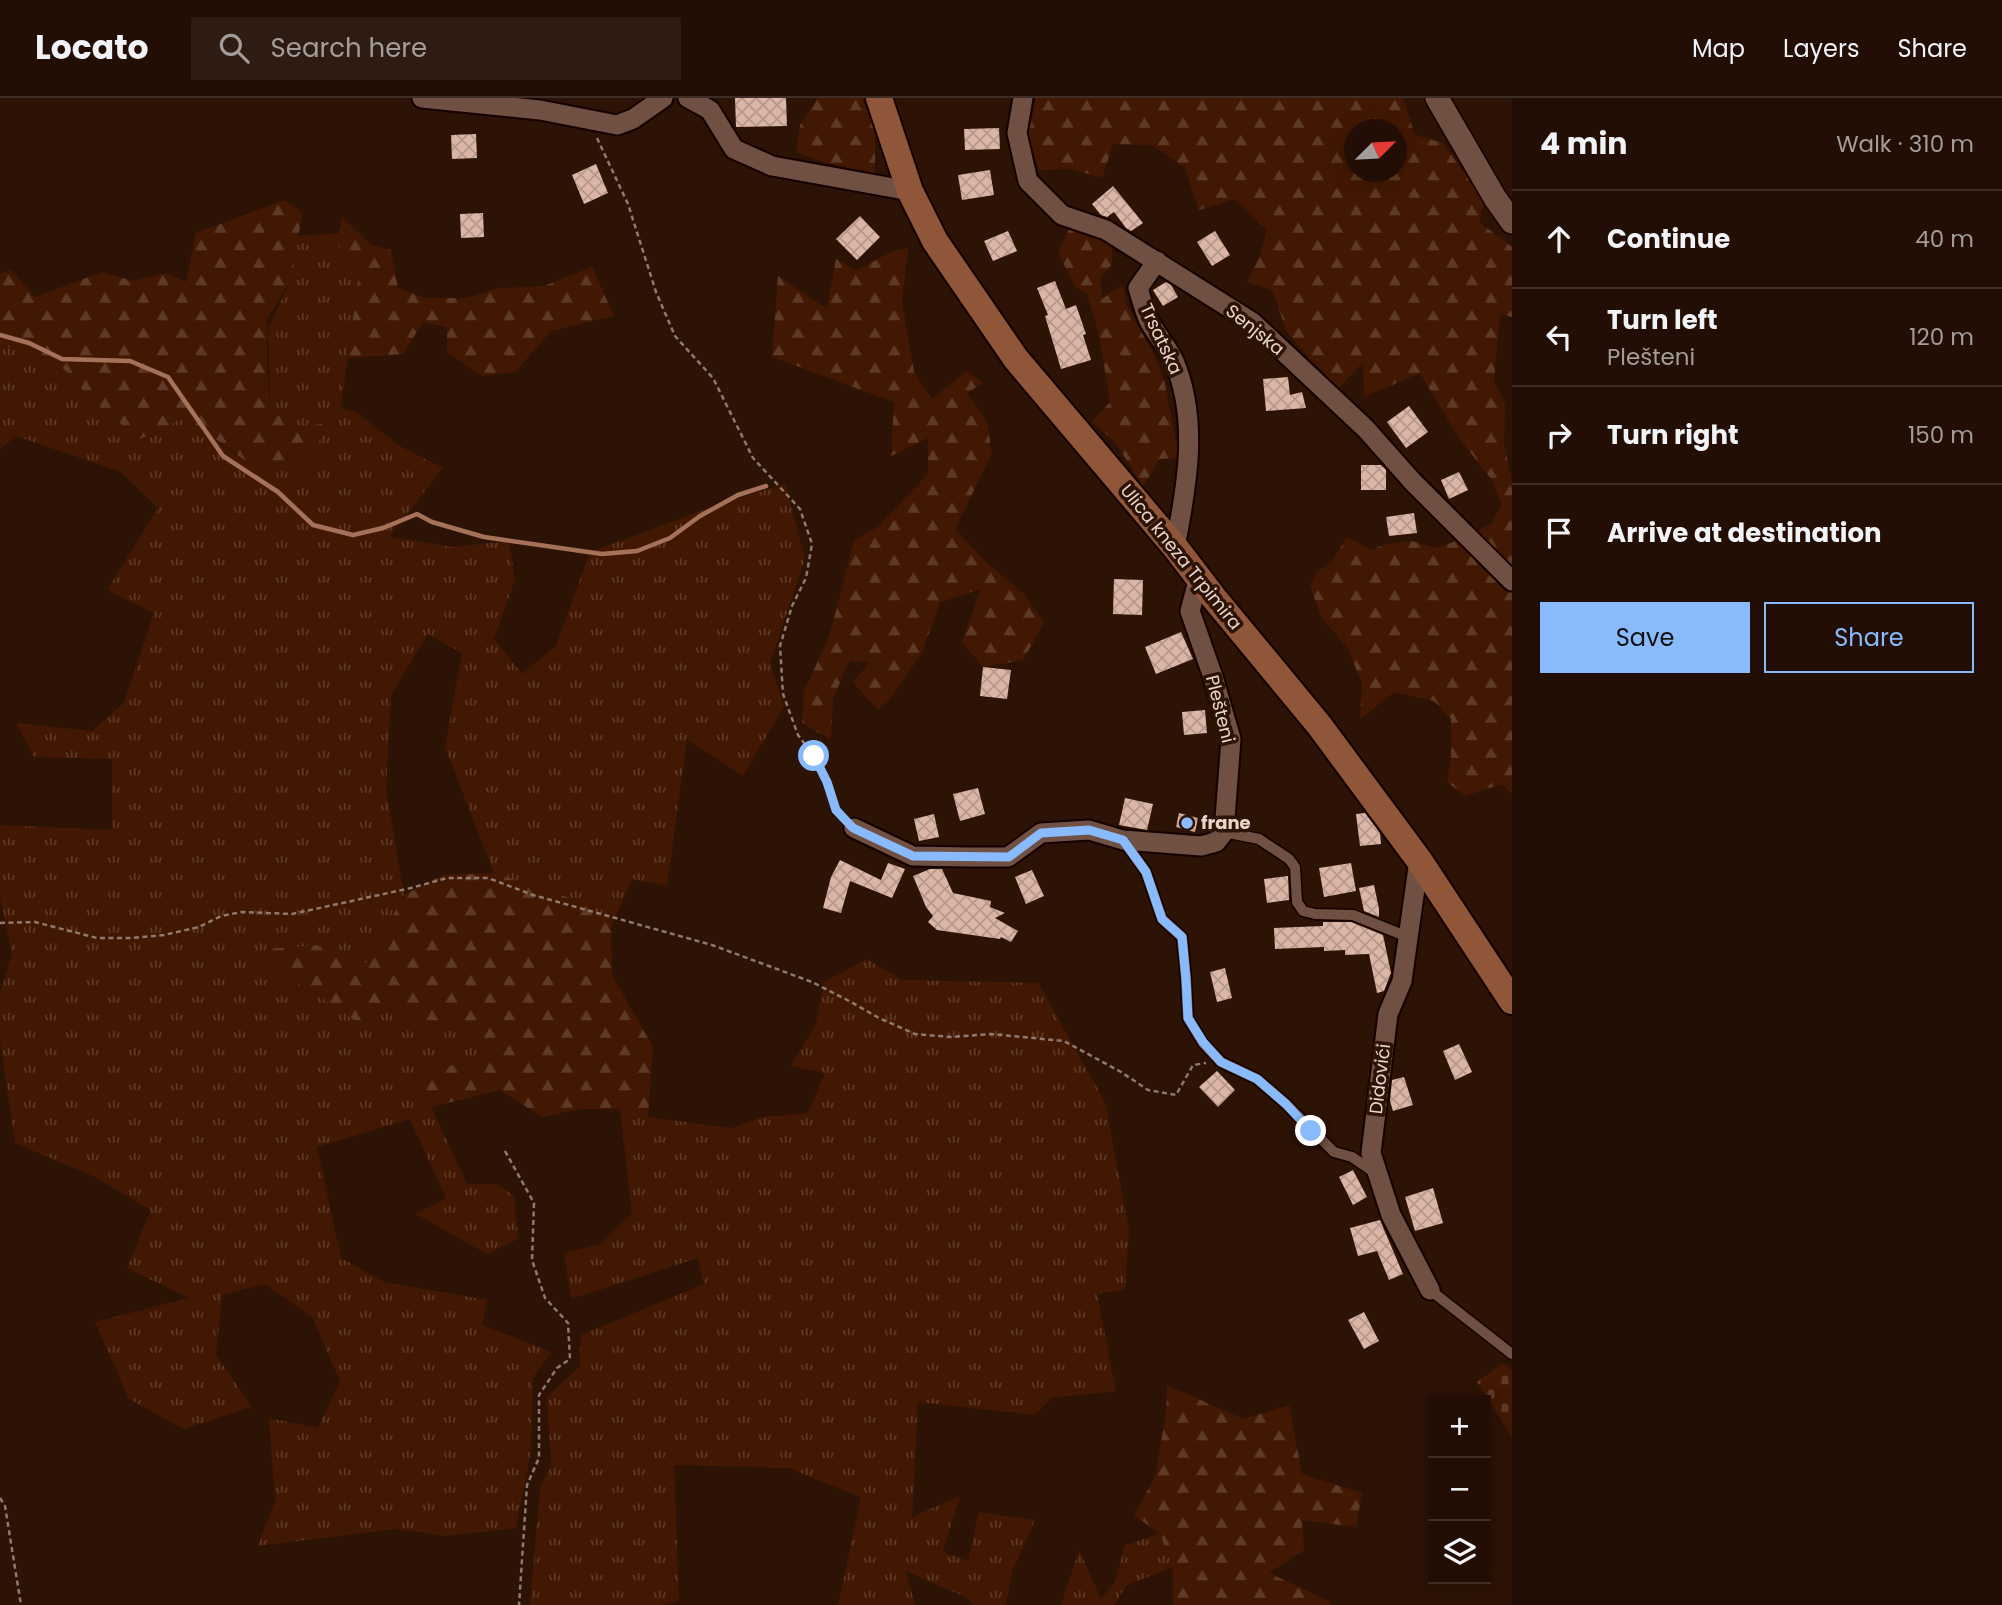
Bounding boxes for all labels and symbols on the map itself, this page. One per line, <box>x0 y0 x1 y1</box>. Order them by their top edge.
north arrow <box>1344 119 1407 182</box>
street label: Senjska <box>1221 298 1290 361</box>
street label: Trsatska <box>1134 299 1189 378</box>
street label: Ulica kneza Trpimira <box>1115 479 1248 635</box>
street label: Plešteni <box>1200 672 1241 745</box>
route start <box>798 740 829 771</box>
place label: frane <box>1201 810 1251 835</box>
marker: frane <box>1179 815 1195 831</box>
street label: Didovići <box>1363 1042 1396 1116</box>
route end <box>1295 1115 1326 1146</box>

